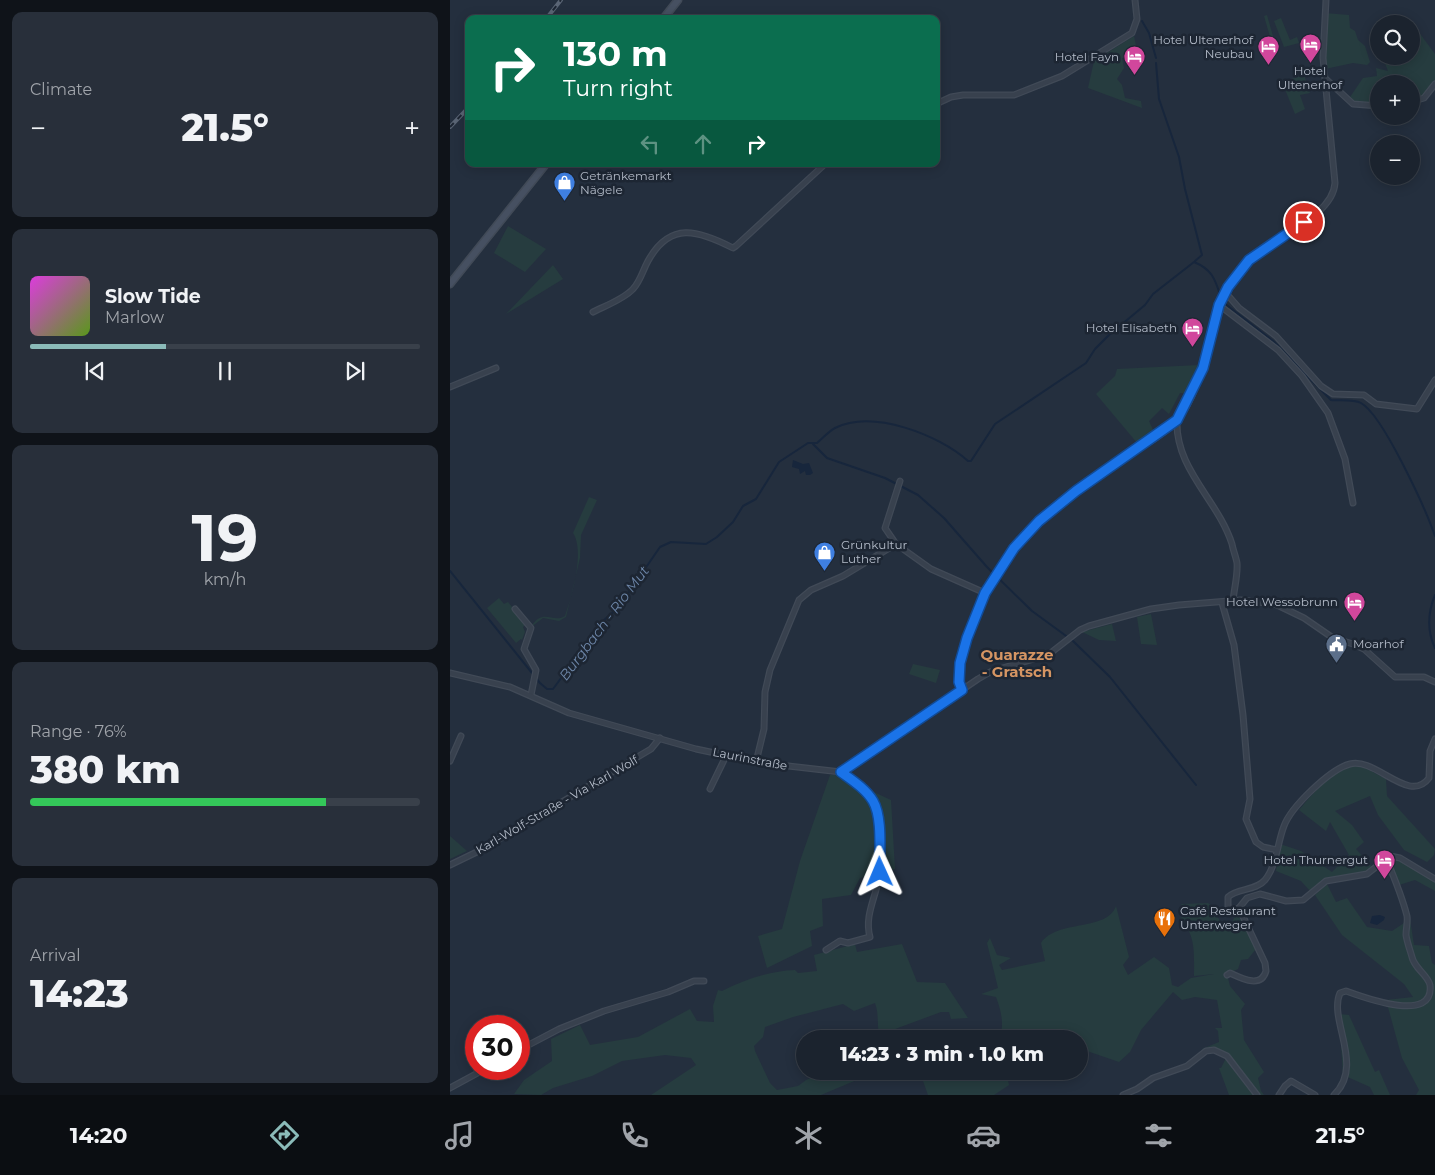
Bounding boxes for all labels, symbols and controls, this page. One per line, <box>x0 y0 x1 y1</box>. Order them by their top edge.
map controls <box>1370 15 1420 185</box>
button: search <box>1370 15 1420 65</box>
text: 130 m <box>563 32 668 75</box>
place label: Hotel Ultenerhof Neubau <box>1153 32 1254 61</box>
hotel icon: Hotel Ultenerhof <box>1298 32 1322 63</box>
icon: right <box>480 35 545 100</box>
hotel icon: Hotel Ultenerhof Neubau <box>1257 35 1281 66</box>
hotel icon: Hotel Fayn <box>1123 45 1147 76</box>
place label: Hotel Fayn <box>1055 49 1119 64</box>
place label: Hotel Ultenerhof <box>1278 63 1343 92</box>
text: Turn right <box>563 75 673 102</box>
button: + <box>1370 75 1420 125</box>
text: Climate <box>30 80 92 99</box>
text: 21.5° <box>181 104 269 151</box>
text: − <box>30 111 46 145</box>
text: + <box>404 111 420 145</box>
icon: left <box>636 130 664 158</box>
icon: ahead <box>689 130 717 158</box>
icon: right <box>742 130 770 158</box>
button: − <box>1370 135 1420 185</box>
place label: Getränkemarkt Nägele <box>580 168 672 197</box>
shop icon: Getränkemarkt Nägele <box>552 171 576 202</box>
pin <box>1283 201 1325 243</box>
icon: arrive <box>1290 208 1318 236</box>
text: Slow Tide <box>105 285 201 308</box>
text: Marlow <box>105 308 164 327</box>
hotel icon: Hotel Elisabeth <box>1181 316 1205 347</box>
place label: Hotel Elisabeth <box>1086 320 1177 335</box>
icon: previous <box>81 357 109 385</box>
icon: pause <box>211 357 239 385</box>
icon: next <box>341 357 369 385</box>
text: 19 <box>192 498 258 577</box>
place label: Grünkultur Luther <box>841 537 907 566</box>
shop icon: Grünkultur Luther <box>813 540 837 571</box>
water label: Burgbach - Rio Mut <box>555 562 653 684</box>
text: km/h <box>204 570 246 589</box>
hotel icon: Hotel Wessobrunn <box>1342 590 1366 621</box>
place label: Hotel Wessobrunn <box>1226 594 1338 609</box>
public building icon: Moarhof <box>1325 632 1349 663</box>
place label: Moarhof <box>1353 636 1404 651</box>
district label: Quarazze - Gratsch <box>980 645 1054 681</box>
text: Range · 76% <box>30 722 127 741</box>
street label: Laurinstraße <box>712 744 789 773</box>
text: 380 km <box>30 746 181 793</box>
street label: Karl-Wolf-Straße - Via Karl Wolf <box>473 751 641 857</box>
position arrow <box>853 845 905 897</box>
hotel icon: Hotel Thurnergut <box>1372 848 1396 879</box>
place label: Hotel Thurnergut <box>1263 852 1368 867</box>
place label: Café Restaurant Unterweger <box>1180 903 1276 932</box>
restaurant icon: Café Restaurant Unterweger <box>1152 906 1176 937</box>
text: Arrival <box>30 946 80 965</box>
text: 14:23 <box>30 970 129 1017</box>
speed limit sign: 30 <box>465 1015 530 1080</box>
text: 14:23 · 3 min · 1.0 km <box>840 1043 1044 1066</box>
icon: directions <box>267 1118 302 1153</box>
icon: music <box>442 1118 477 1153</box>
icon: phone <box>617 1118 652 1153</box>
icon: climate <box>791 1118 826 1153</box>
icon: car <box>966 1118 1001 1153</box>
icon: filters <box>1141 1118 1176 1153</box>
text: 14:20 <box>70 1122 128 1149</box>
text: 21.5° <box>1316 1122 1365 1149</box>

